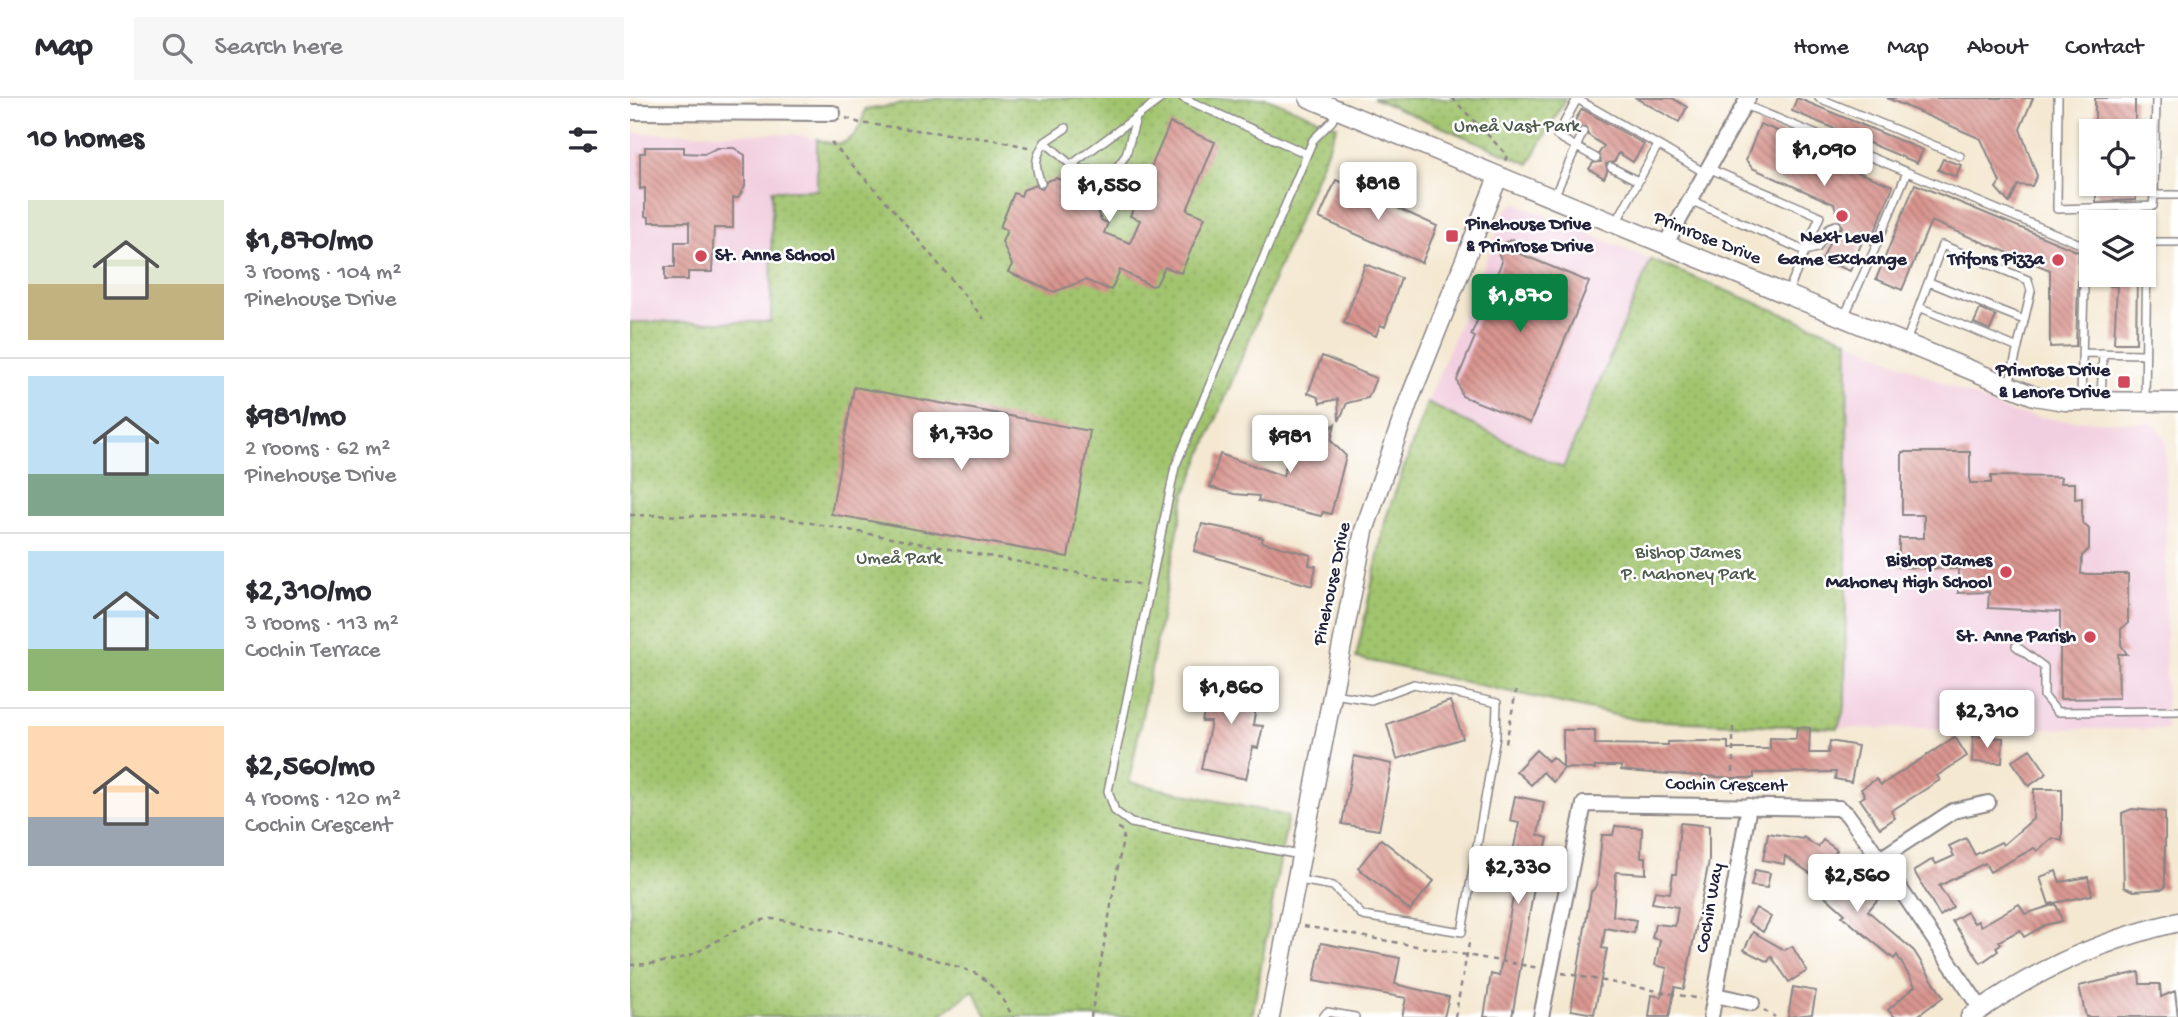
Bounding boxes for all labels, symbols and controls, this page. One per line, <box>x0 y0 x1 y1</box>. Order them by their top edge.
search box <box>134 17 624 80</box>
text: Map <box>35 29 92 67</box>
icon: search <box>158 29 196 67</box>
text: Search here <box>214 33 343 64</box>
text: Home <box>1793 34 1849 63</box>
text: Map <box>1887 34 1929 63</box>
text: About <box>1967 34 2027 63</box>
text: Contact <box>2065 34 2143 63</box>
park label: Umeå Vast Park <box>1454 116 1581 139</box>
map controls <box>2079 119 2156 287</box>
button: locate <box>2079 119 2156 196</box>
icon: filters <box>564 121 602 159</box>
text: 10 homes <box>28 123 144 158</box>
pin: $1,090 <box>1767 129 1881 188</box>
text: $1,090 <box>1792 137 1856 164</box>
pin: $818 <box>1337 162 1419 222</box>
pin: $1,550 <box>1052 164 1166 224</box>
text: $818 <box>1356 171 1400 198</box>
text: $1,550 <box>1077 173 1141 200</box>
street label: Primrose Drive <box>1649 207 1764 271</box>
marker: Next Level Game Exchange <box>1834 208 1850 224</box>
button: layers <box>2079 210 2156 287</box>
place label: Pinehouse Drive & Primrose Drive <box>1465 214 1595 259</box>
text: $1,870/mo <box>245 225 373 260</box>
place label: Next Level Game Exchange <box>1777 227 1908 272</box>
icon: home <box>84 228 168 312</box>
marker: Pinehouse Drive & Primrose Drive <box>1444 228 1460 244</box>
place label: St. Anne School <box>715 245 835 268</box>
marker: St. Anne School <box>693 248 709 264</box>
place label: Trifons Pizza <box>1946 249 2045 272</box>
marker: Trifons Pizza <box>2050 252 2066 268</box>
text: 3 rooms · 104 m² <box>245 260 401 287</box>
pin: $1,870 <box>1463 274 1577 334</box>
text: $1,870 <box>1488 283 1552 310</box>
text: Pinehouse Drive <box>245 287 396 314</box>
place label: Primrose Drive & Lenore Drive <box>1995 360 2111 405</box>
marker: Primrose Drive & Lenore Drive <box>2116 374 2132 390</box>
text: $981/mo <box>245 401 346 436</box>
icon: home <box>84 404 168 488</box>
pin: $1,730 <box>904 412 1018 472</box>
pin: $981 <box>1249 416 1331 475</box>
text: $1,730 <box>929 421 993 448</box>
text: $981 <box>1268 424 1312 451</box>
text: 2 rooms · 62 m² <box>245 436 390 463</box>
text: Pinehouse Drive <box>245 463 396 490</box>
street label: Pinehouse Drive <box>1309 520 1357 649</box>
park label: Bishop James P. Mahoney Park <box>1620 542 1756 587</box>
park label: Umeå Park <box>856 548 943 571</box>
place label: Bishop James Mahoney High School <box>1826 550 1993 595</box>
marker: Bishop James Mahoney High School <box>1998 564 2014 580</box>
text: $2,310/mo <box>245 576 371 611</box>
icon: home <box>84 579 168 663</box>
text: 3 rooms · 113 m² <box>245 611 399 638</box>
place label: St. Anne Parish <box>1956 626 2077 649</box>
marker: St. Anne Parish <box>2082 629 2098 645</box>
text: Cochin Terrace <box>245 638 380 665</box>
pin: $1,860 <box>1174 666 1288 726</box>
text: $1,860 <box>1199 675 1263 702</box>
pin: $2,310 <box>1930 690 2044 750</box>
text: $2,310 <box>1955 699 2019 726</box>
text: $2,560/mo <box>245 751 375 786</box>
icon: home <box>84 754 168 838</box>
street label: Cochin Crescent <box>1665 773 1789 799</box>
text: 4 rooms · 120 m² <box>245 786 401 813</box>
text: Cochin Crescent <box>245 813 392 840</box>
pin: $2,330 <box>1461 846 1575 906</box>
pin: $2,560 <box>1800 854 1914 914</box>
text: $2,330 <box>1485 855 1551 882</box>
street label: Cochin Way <box>1692 861 1730 955</box>
text: $2,560 <box>1824 863 1890 890</box>

